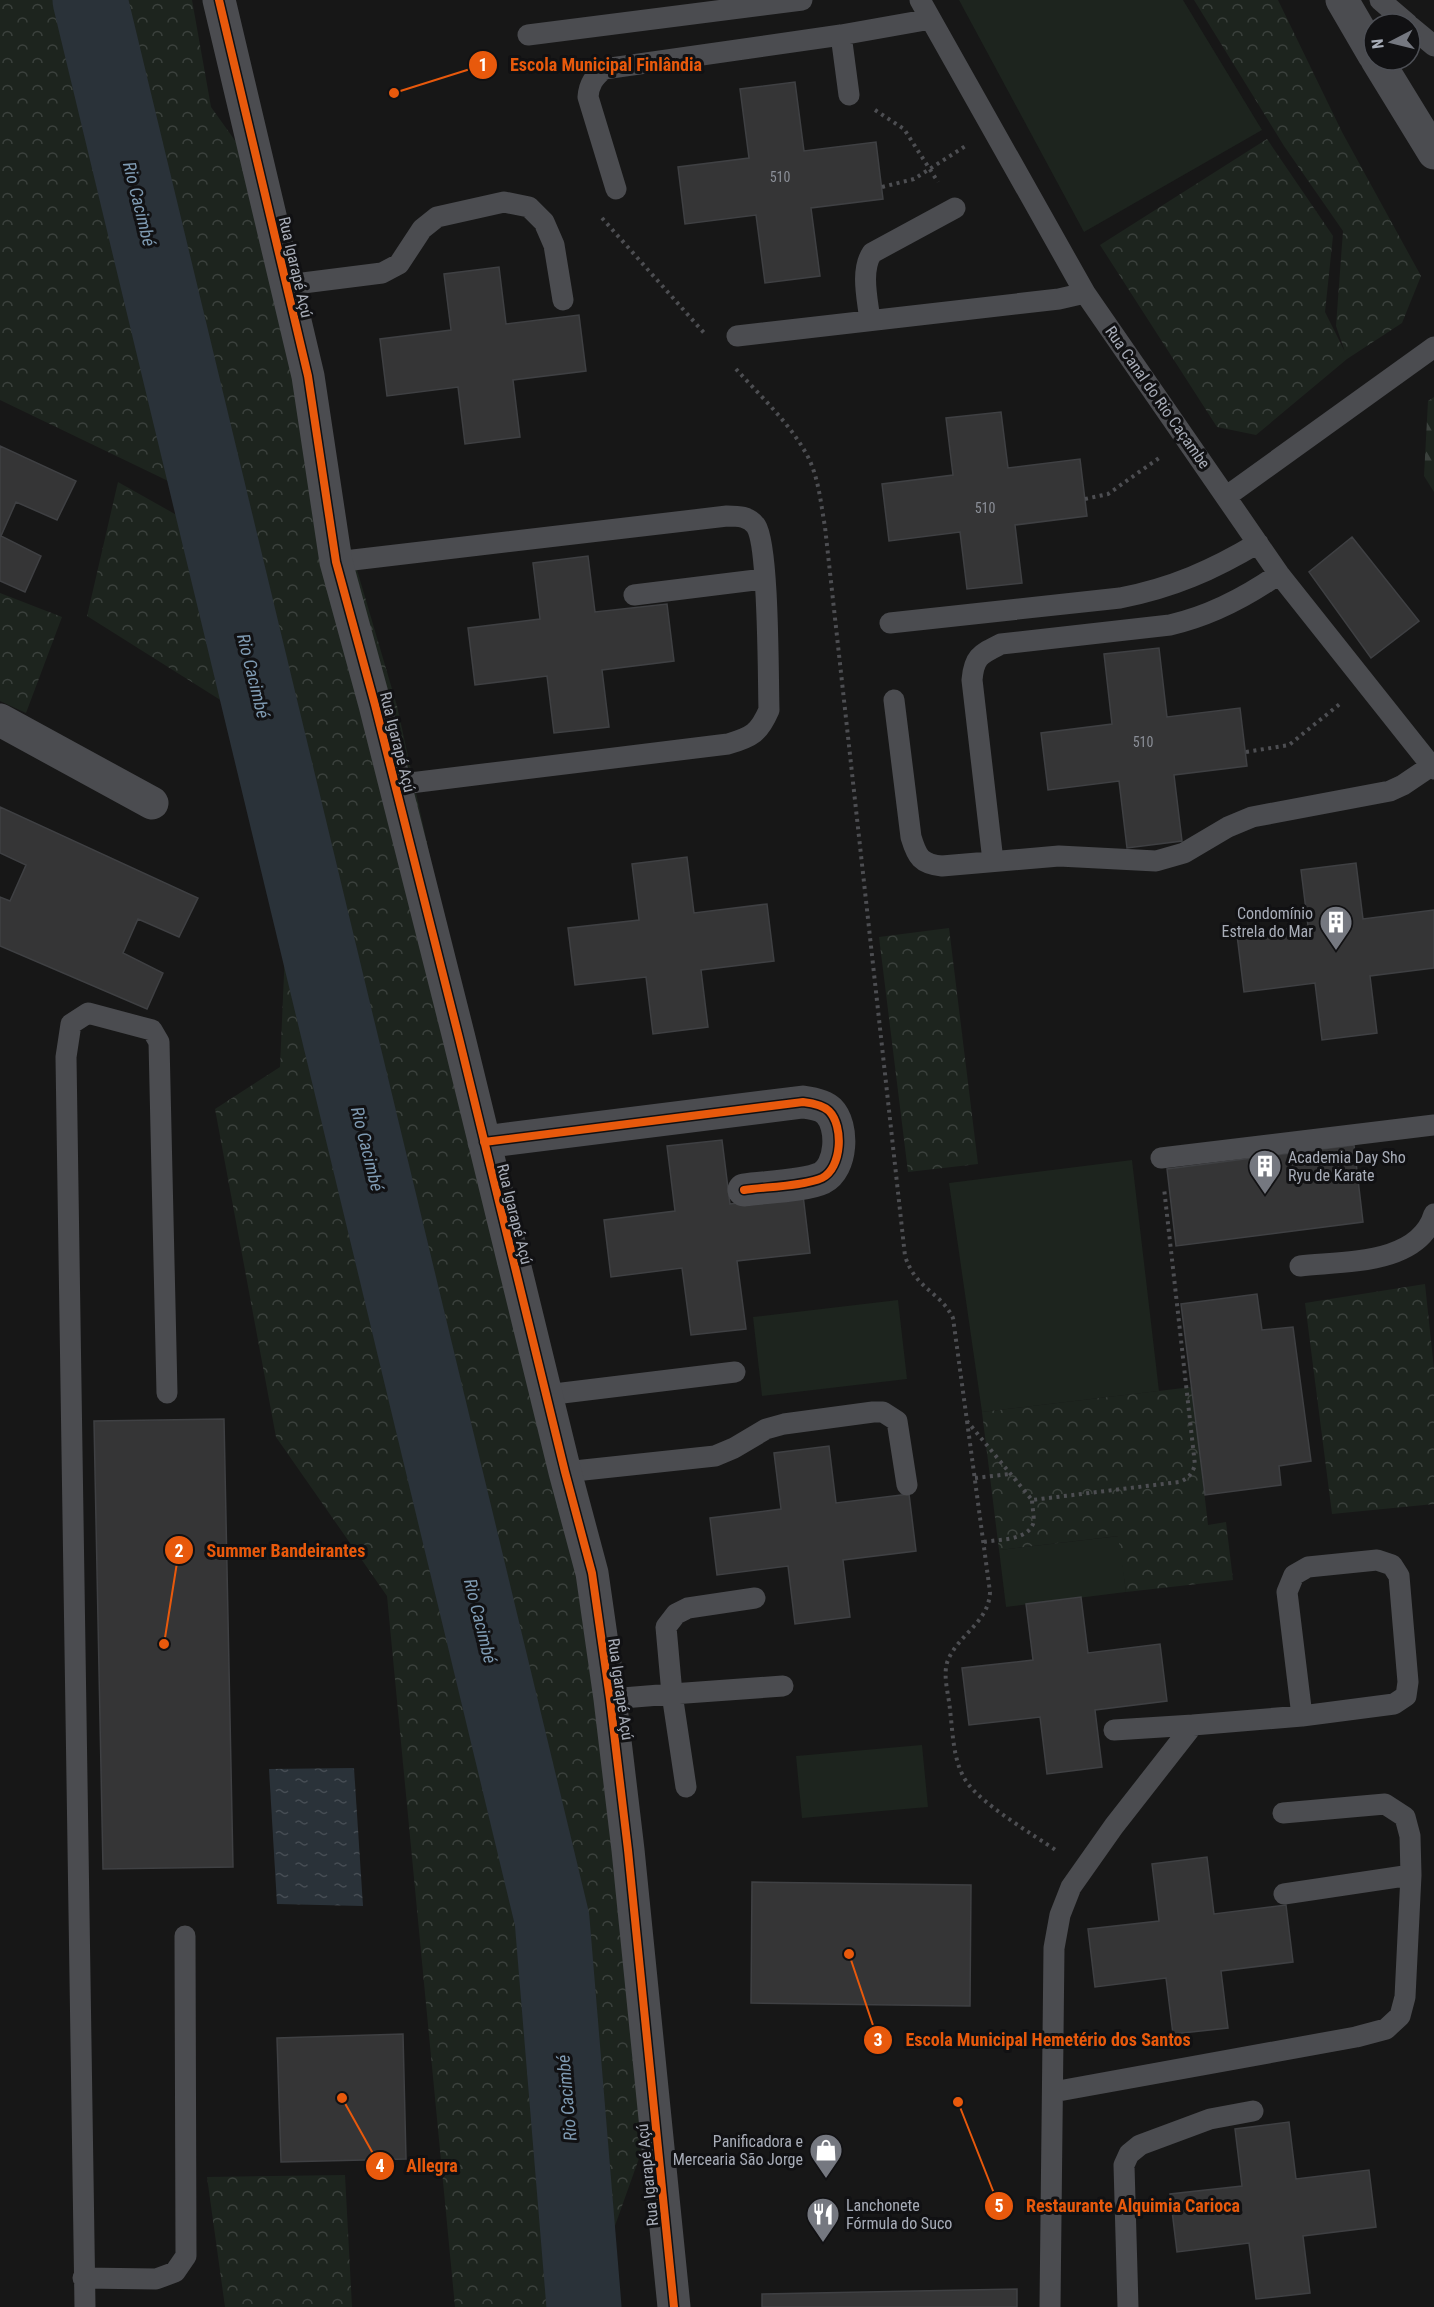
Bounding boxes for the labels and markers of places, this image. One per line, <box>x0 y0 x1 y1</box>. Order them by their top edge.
callout: Escola Municipal Finlândia <box>468 47 714 83</box>
place label: Condomínio Estrela do Mar <box>1222 904 1313 941</box>
building icon: Condomínio Estrela do Mar <box>1318 904 1354 951</box>
building icon: Academia Day Sho Ryu de Karate <box>1247 1148 1283 1195</box>
place label: Academia Day Sho Ryu de Karate <box>1288 1148 1406 1185</box>
callout: Summer Bandeirantes <box>164 1532 377 1568</box>
callout: Escola Municipal Hemetério dos Santos <box>863 2022 1202 2058</box>
place label: Panificadora e Mercearia São Jorge <box>673 2132 803 2169</box>
shop icon: Panificadora e Mercearia São Jorge <box>808 2132 844 2179</box>
callout: Allegra <box>365 2148 470 2184</box>
callout: Restaurante Alquimia Carioca <box>984 2188 1252 2224</box>
restaurant icon: Lanchonete Fórmula do Suco <box>805 2196 841 2243</box>
place label: Lanchonete Fórmula do Suco <box>846 2196 952 2233</box>

